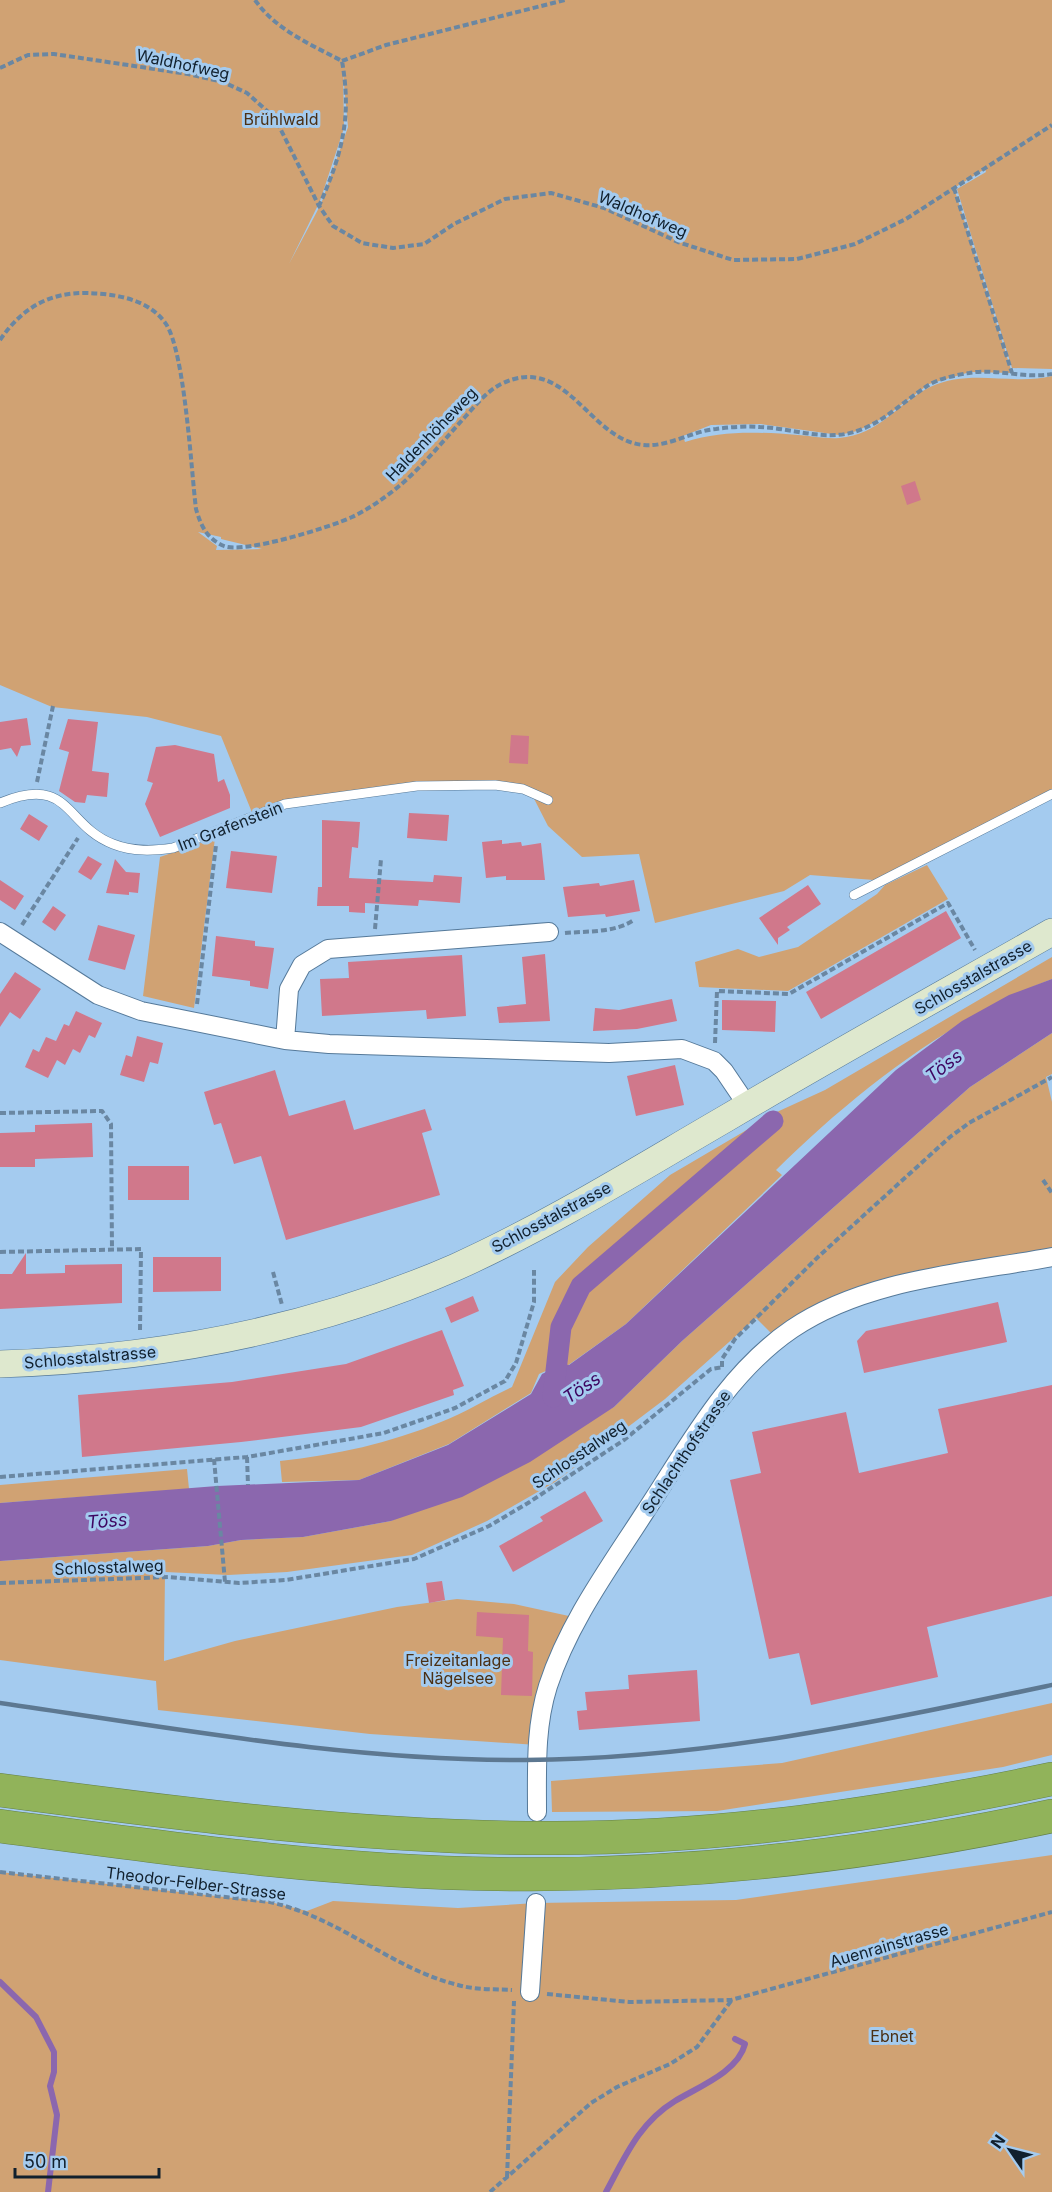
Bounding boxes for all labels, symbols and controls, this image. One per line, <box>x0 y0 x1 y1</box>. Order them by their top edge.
street label: Waldhofweg <box>135 44 231 84</box>
park label: Brühlwald <box>243 109 319 129</box>
street label: Waldhofweg <box>595 186 691 242</box>
street label: Haldenhöheweg <box>381 383 481 485</box>
street label: Im Grafenstein <box>175 797 285 855</box>
street label: Schlosstalstrasse <box>911 935 1035 1019</box>
water label: Töss <box>921 1045 966 1086</box>
street label: Schlosstalstrasse <box>488 1177 614 1257</box>
street label: Schlosstalstrasse <box>23 1341 157 1373</box>
water label: Töss <box>559 1368 604 1408</box>
street label: Schlachthofstrasse <box>637 1386 735 1518</box>
street label: Schlosstalweg <box>528 1415 630 1493</box>
water label: Töss <box>86 1509 128 1532</box>
street label: Schlosstalweg <box>54 1555 164 1579</box>
park label: Freizeitanlage Nägelsee <box>405 1650 511 1688</box>
street label: Theodor-Felber-Strasse <box>105 1862 287 1904</box>
street label: Auenrainstrasse <box>827 1919 951 1971</box>
park label: Ebnet <box>870 2026 914 2046</box>
north arrow <box>980 2120 1040 2180</box>
text: N <box>986 2131 1009 2152</box>
scale bar <box>15 2141 159 2179</box>
text: 50 m <box>24 2151 67 2172</box>

